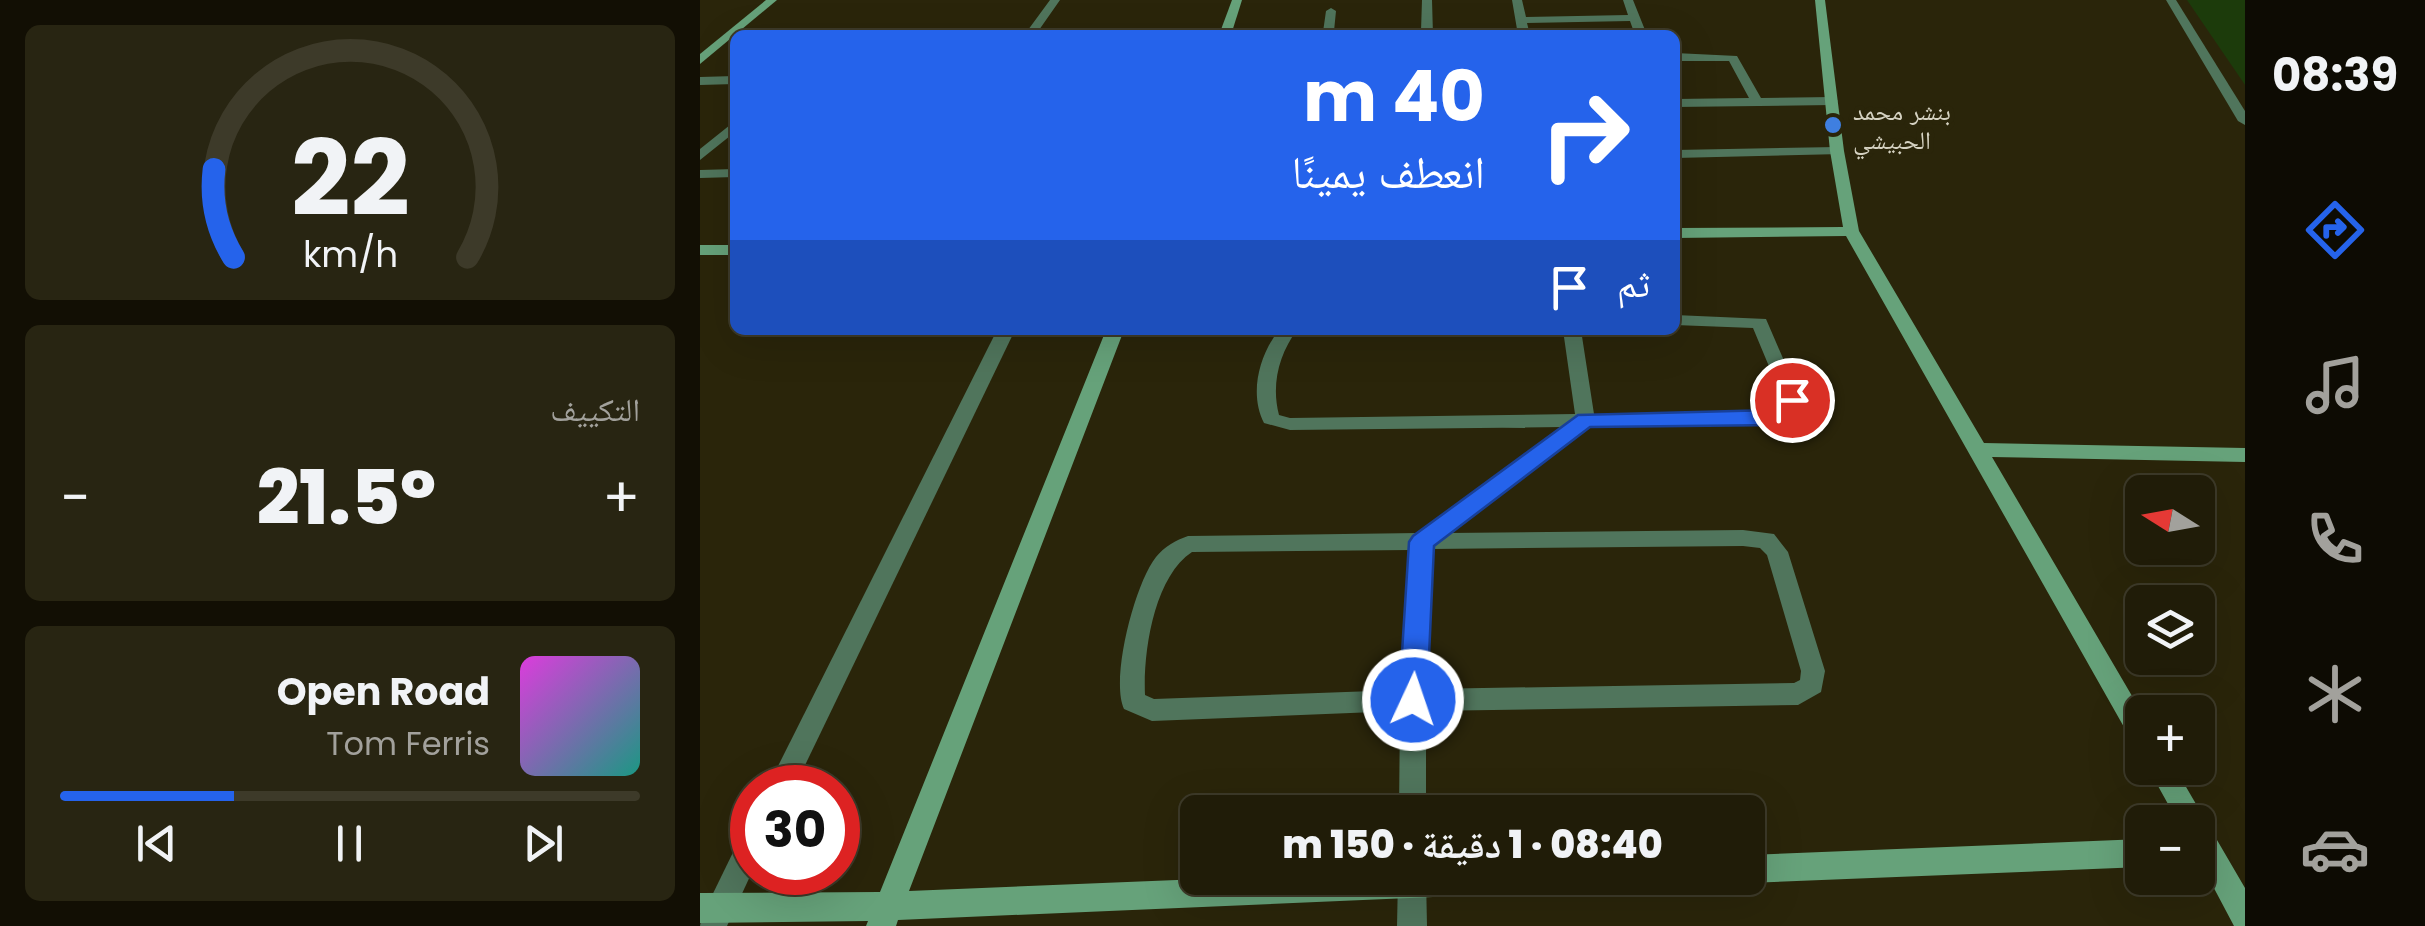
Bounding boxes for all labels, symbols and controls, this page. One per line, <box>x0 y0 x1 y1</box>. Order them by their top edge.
text: 08:39 <box>2272 44 2398 107</box>
text: 40 m <box>1303 47 1485 146</box>
icon: right <box>1520 70 1650 200</box>
place label: بنشر محمد الحبيشي <box>1853 94 1951 160</box>
text: 22 <box>291 106 409 251</box>
marker: بنشر محمد الحبيشي <box>1822 114 1844 136</box>
text: انعطف يمينًا <box>1291 141 1485 204</box>
icon: directions <box>2300 195 2370 265</box>
text: km/h <box>302 229 398 280</box>
text: ثم <box>1617 257 1650 310</box>
icon: arrive <box>1542 260 1597 315</box>
icon: music <box>2300 350 2370 420</box>
pin <box>1750 358 1835 443</box>
icon: arrive <box>1765 373 1820 428</box>
text: التكييف <box>550 387 640 432</box>
text: 21.5° <box>257 445 436 550</box>
text: − <box>60 459 90 536</box>
text: + <box>602 459 640 536</box>
north arrow <box>2125 475 2215 565</box>
map controls <box>2125 475 2215 895</box>
icon: phone <box>2300 504 2370 574</box>
button: layers <box>2125 585 2215 675</box>
position arrow <box>1361 648 1465 752</box>
icon: climate <box>2300 659 2370 729</box>
text: Open Road <box>277 665 490 718</box>
button: + <box>2125 695 2215 785</box>
text: Tom Ferris <box>326 721 490 766</box>
speed limit sign: 30 <box>730 765 860 895</box>
button: − <box>2125 805 2215 895</box>
icon: car <box>2300 814 2370 884</box>
icon: previous <box>129 816 184 871</box>
icon: pause <box>322 816 377 871</box>
icon: next <box>516 816 571 871</box>
text: 08:40 · 1 دقيقة · 150 m <box>1282 818 1663 871</box>

